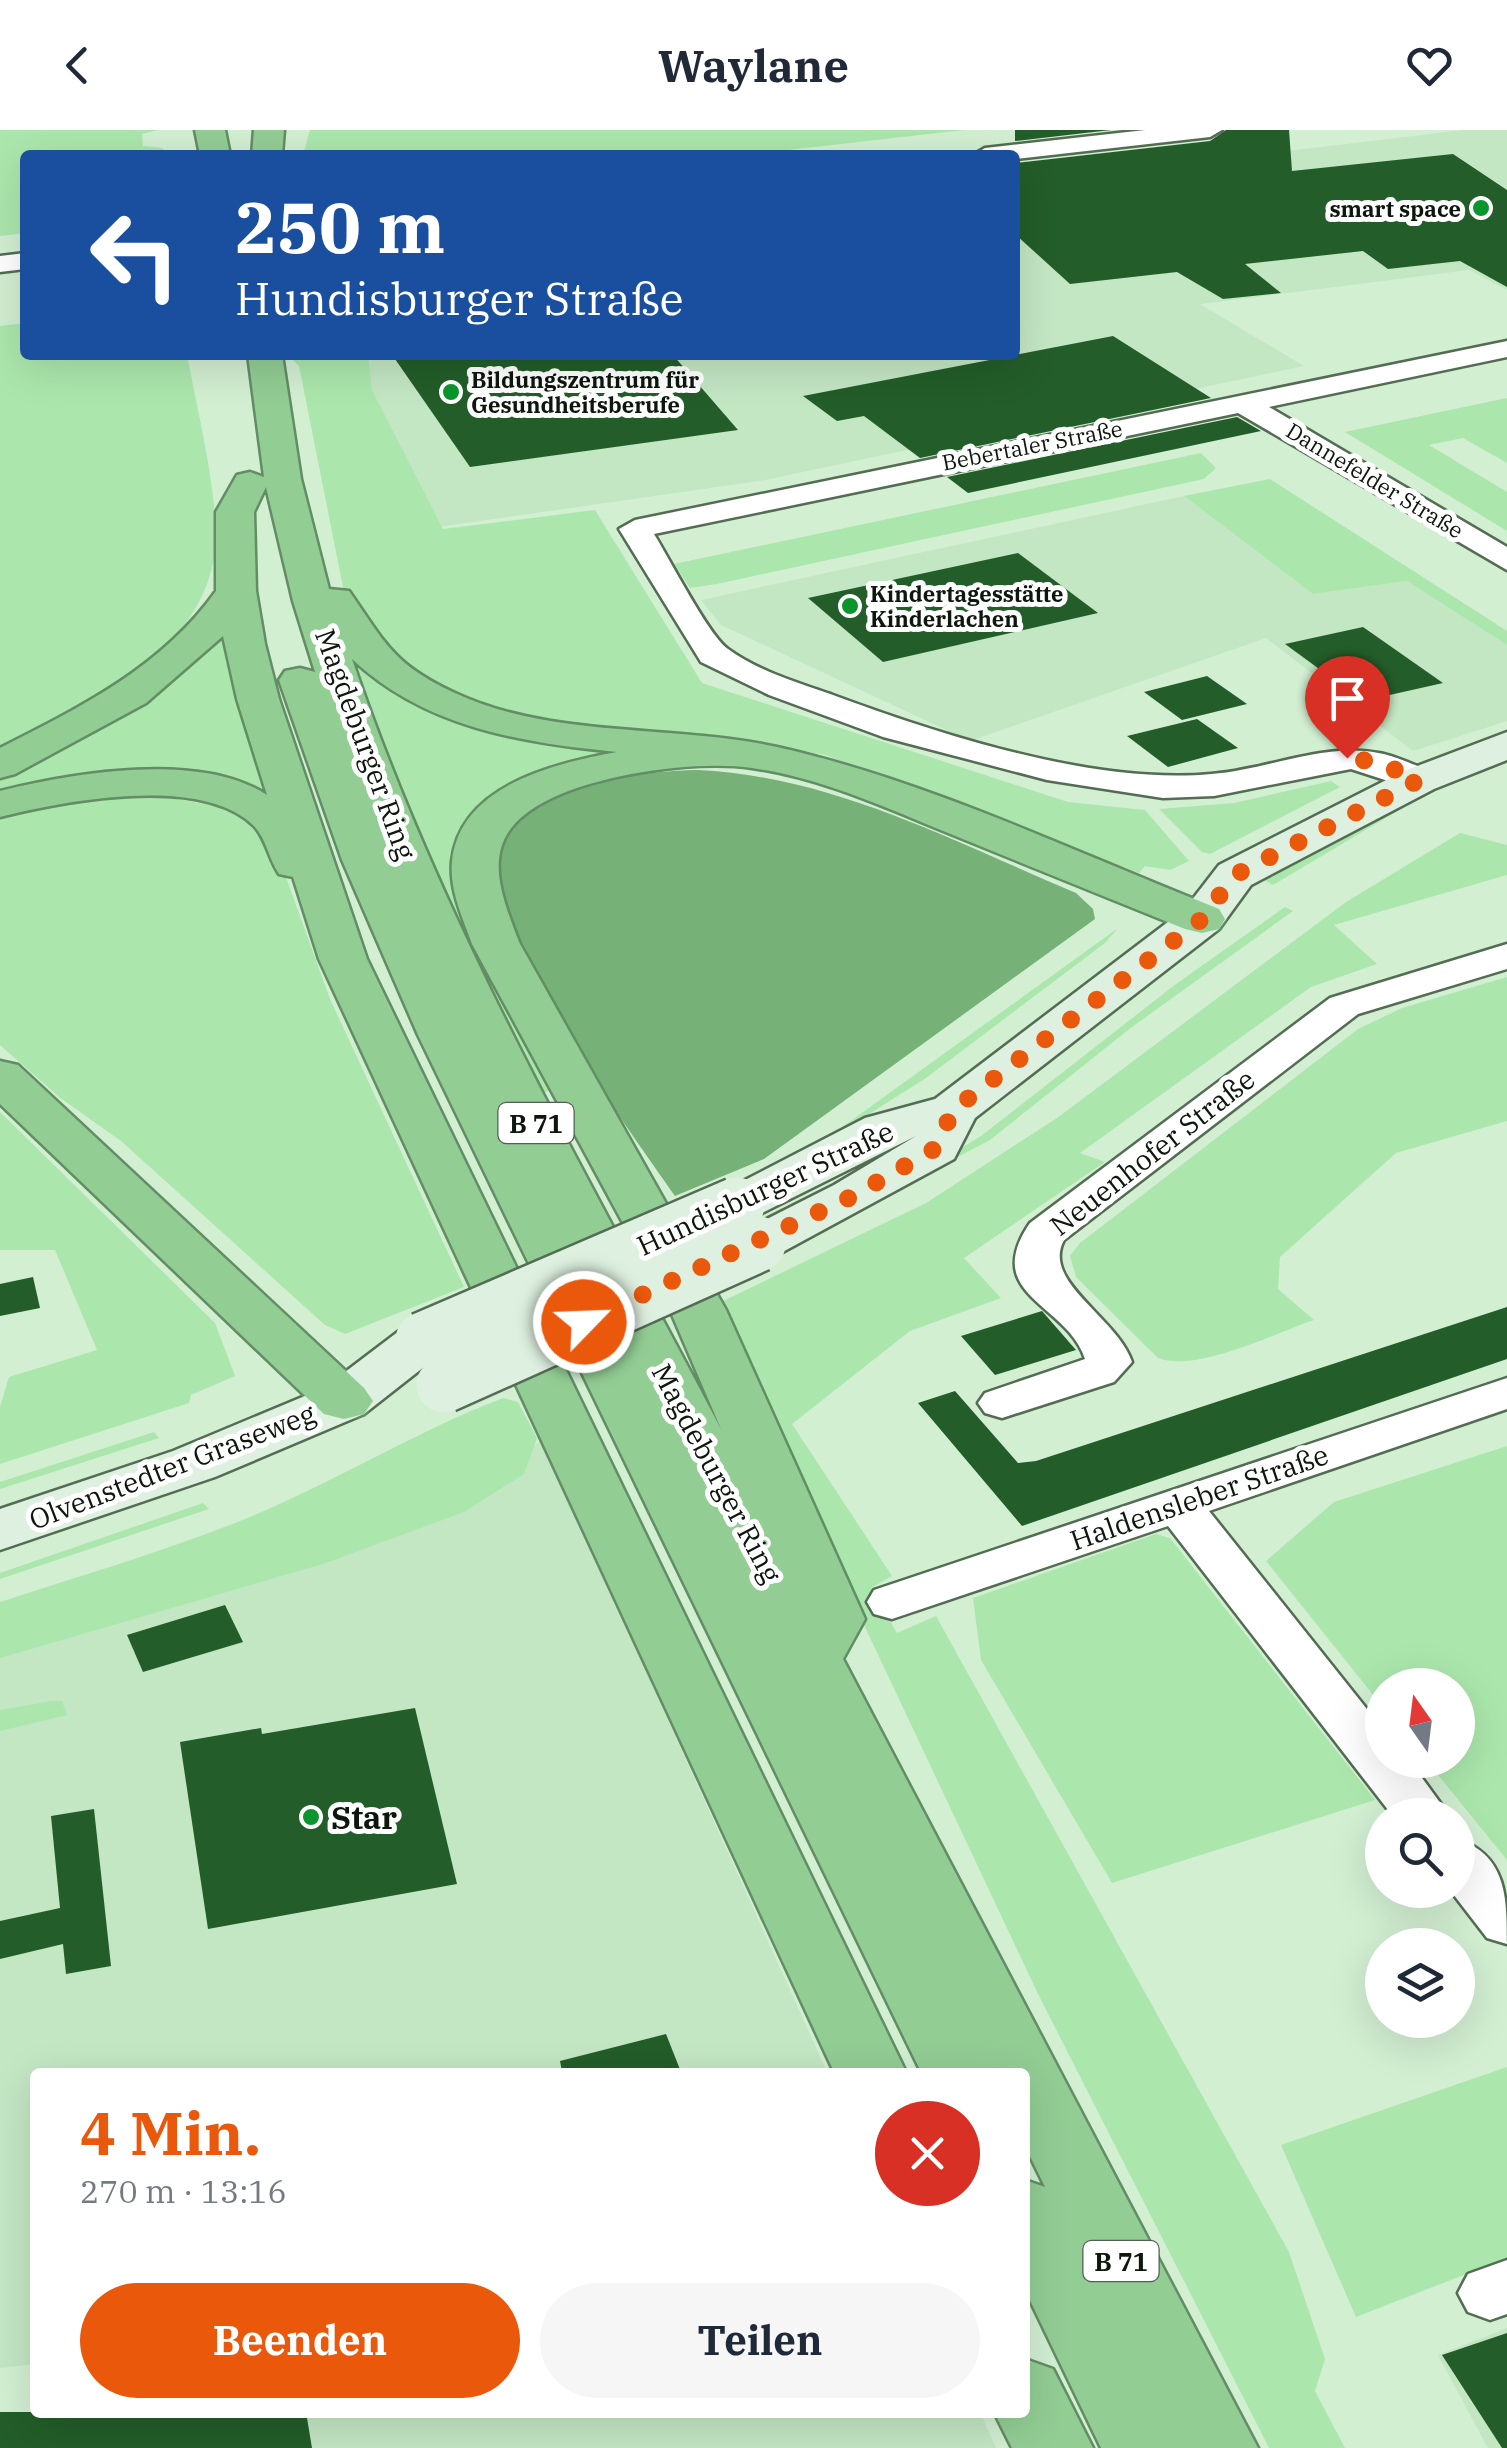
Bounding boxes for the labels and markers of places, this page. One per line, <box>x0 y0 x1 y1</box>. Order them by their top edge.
place label: smart space <box>1329 194 1461 223</box>
marker: smart space <box>1470 197 1492 219</box>
place label: Bildungszentrum für Gesundheitsberufe <box>471 365 699 419</box>
marker: Bildungszentrum für Gesundheitsberufe <box>440 381 462 403</box>
place label: Kindertagesstätte Kinderlachen <box>870 579 1064 633</box>
marker: Kindertagesstätte Kinderlachen <box>839 595 861 617</box>
pin <box>1305 656 1390 759</box>
place label: Star <box>331 1796 397 1838</box>
marker: Star <box>300 1806 322 1828</box>

